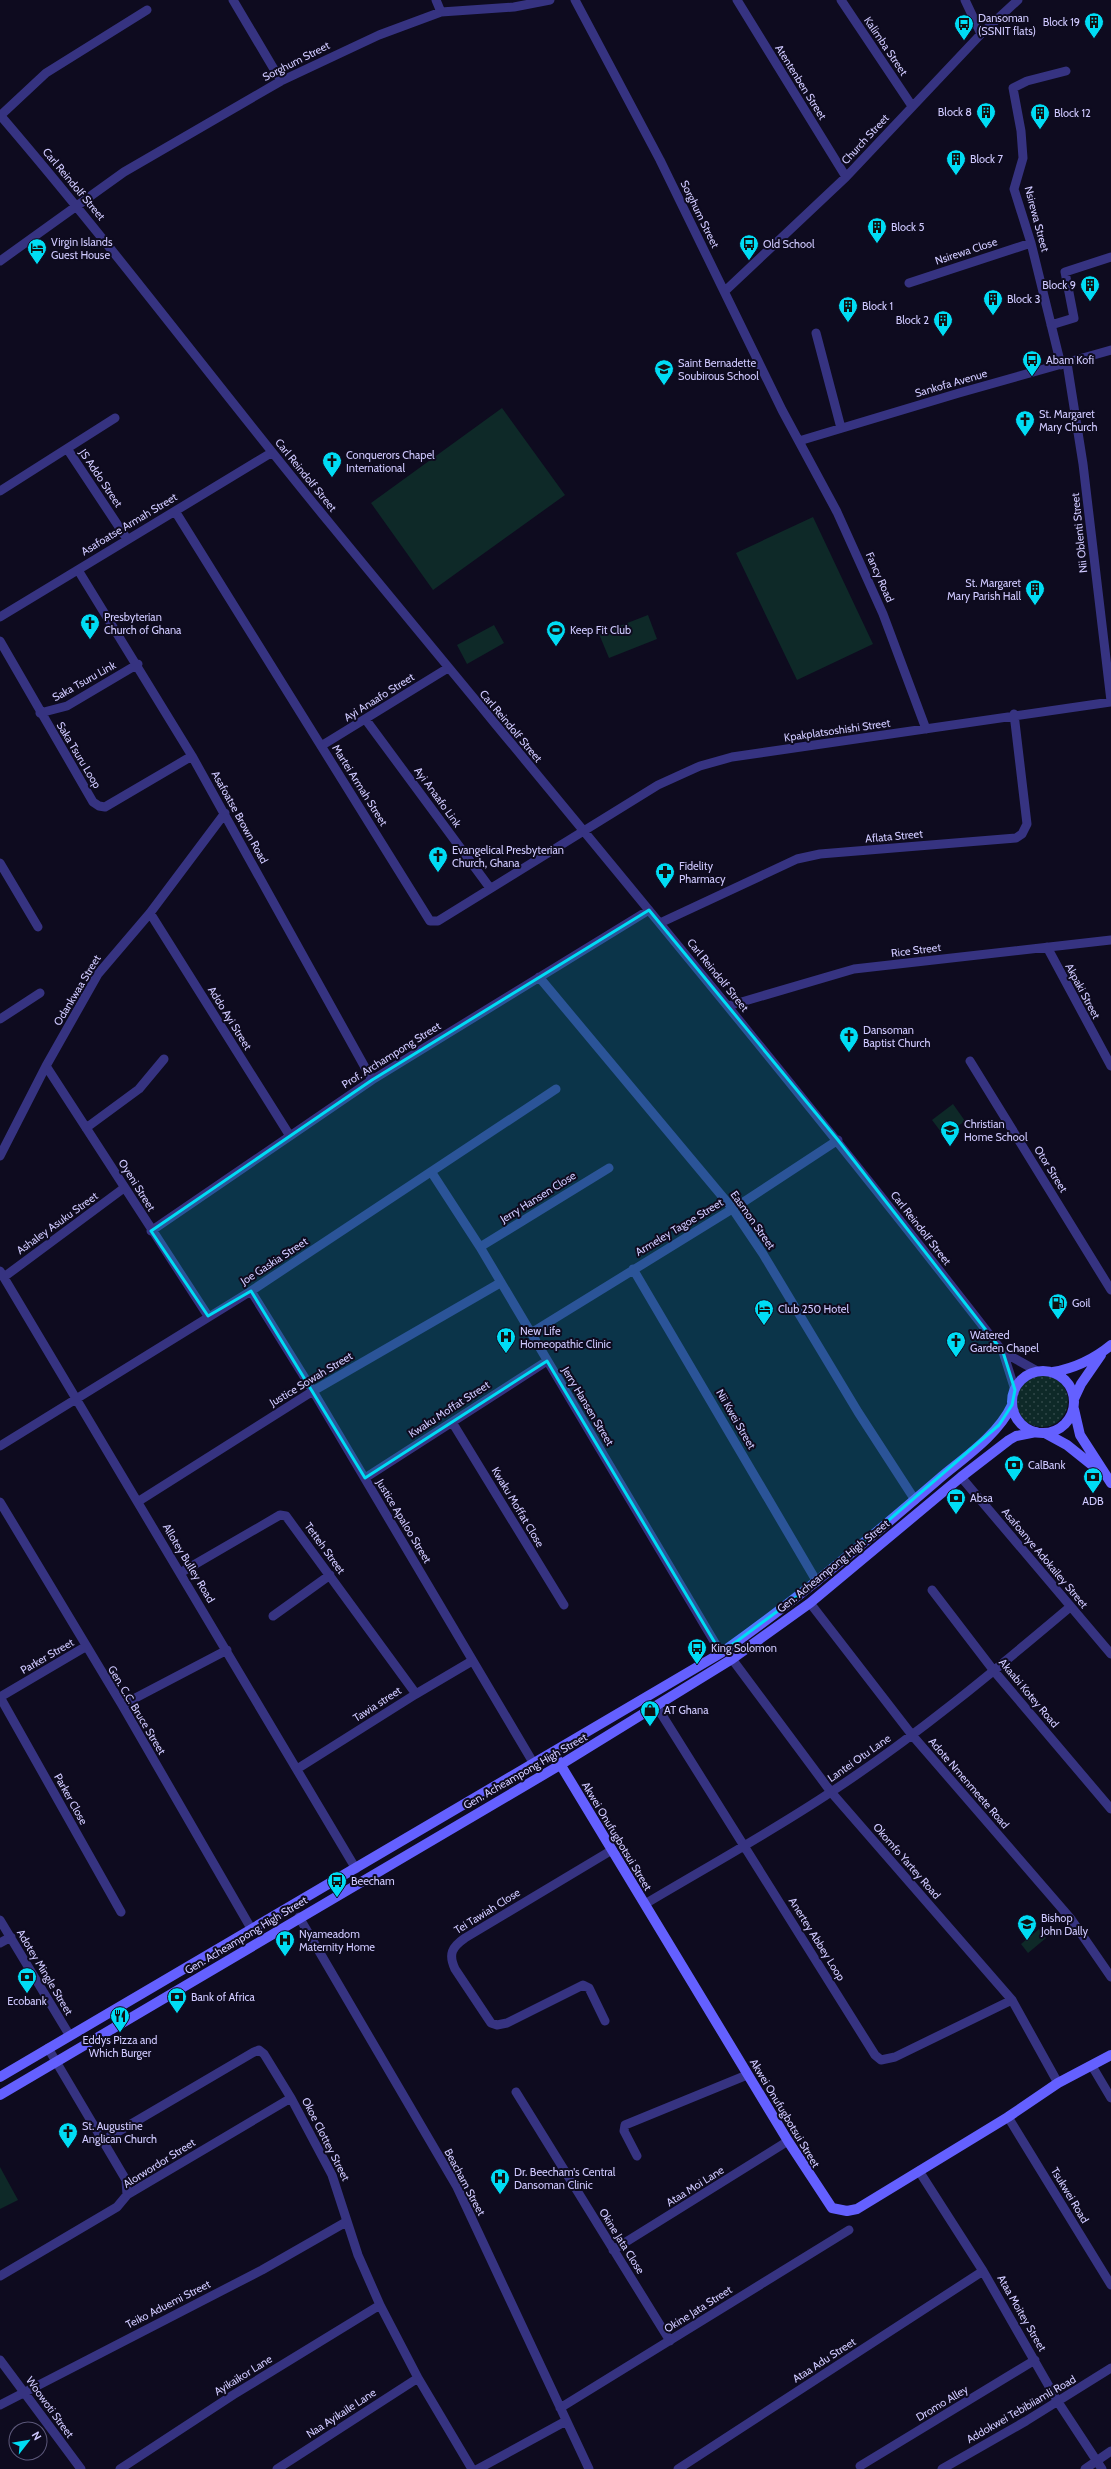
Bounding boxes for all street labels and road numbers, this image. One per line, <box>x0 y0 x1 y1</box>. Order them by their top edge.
street label: Kalimba Street <box>861 14 911 78</box>
street label: Sorghum Street <box>260 38 332 84</box>
street label: Atentenben Street <box>772 42 830 122</box>
street label: Church Street <box>838 111 892 167</box>
street label: Carl Reindolf Street <box>40 145 109 223</box>
street label: Sorghum Street <box>678 178 723 250</box>
street label: Nsirewa Street <box>1022 185 1053 254</box>
street label: Nsirewa Close <box>933 234 999 268</box>
street label: Sankofa Avenue <box>913 366 989 400</box>
street label: Carl Reindolf Street <box>272 436 340 515</box>
street label: JS Addo Street <box>76 445 126 510</box>
street label: Asafoatse Armah Street <box>78 490 180 558</box>
street label: Nii Oblenti Street <box>1068 492 1090 574</box>
street label: Fancy Road <box>863 550 897 604</box>
street label: Saka Tsuru Link <box>50 658 118 704</box>
street label: Ayi Anaafo Street <box>341 670 417 724</box>
street label: Carl Reindolf Street <box>477 687 546 765</box>
street label: Kpakplatsoshishi Street <box>783 716 891 744</box>
street label: Saka Tsuru Loop <box>54 719 104 791</box>
street label: Martei Armah Street <box>329 742 391 829</box>
street label: Ayi Anaafo Link <box>411 764 465 830</box>
street label: Asafoatse Brown Road <box>209 768 271 866</box>
street label: Aflata Street <box>865 826 924 845</box>
street label: Carl Reindolf Street <box>684 936 752 1015</box>
street label: Rice Street <box>890 940 942 960</box>
street label: Odankwaa Street <box>50 952 104 1028</box>
street label: Akpaki Street <box>1062 961 1104 1022</box>
street label: Addo Ayi Street <box>205 984 255 1053</box>
street label: Prof. Archampong Street <box>339 1019 443 1091</box>
street label: Otor Street <box>1031 1143 1071 1195</box>
street label: Oyeni Street <box>115 1156 159 1214</box>
street label: Jerry Hansen Close <box>497 1168 579 1226</box>
street label: Easmon Street <box>728 1188 779 1252</box>
street label: Carl Reindolf Street <box>888 1188 954 1268</box>
street label: Ashaley Asuku Street <box>14 1189 101 1257</box>
street label: Armeley Tagoe Street <box>633 1195 726 1259</box>
street label: Joe Gaskia Street <box>237 1234 310 1288</box>
street label: Justice Sowah Street <box>266 1349 355 1410</box>
street label: Jerry Hansen Street <box>558 1363 617 1448</box>
street label: Kwaku Moffat Street <box>406 1377 492 1440</box>
street label: Nii Kwei Street <box>713 1386 759 1452</box>
street label: Kwaku Moffat Close <box>489 1464 548 1550</box>
street label: Justice Apaloo Street <box>373 1476 435 1566</box>
street label: Asafoanye Adokailey Street <box>999 1505 1091 1611</box>
street label: Gen. Acheampong High Street <box>774 1516 892 1616</box>
street label: Tetteh Street <box>302 1519 349 1577</box>
street label: Allotey Bulley Road <box>160 1521 218 1605</box>
street label: Parker Street <box>18 1635 76 1677</box>
street label: Akaabi Kotey Road <box>996 1656 1062 1730</box>
street label: Gen. C.C. Bruce Street <box>105 1663 169 1757</box>
street label: Tawia street <box>350 1683 404 1725</box>
street label: Gen. Acheampong High Street <box>461 1730 590 1812</box>
street label: Lantei Otu Lane <box>825 1731 894 1785</box>
street label: Adote Nmenmeete Road <box>926 1735 1012 1831</box>
street label: Parker Close <box>51 1771 91 1828</box>
street label: Akwei Onufugbotsui Street <box>579 1779 655 1893</box>
street label: Okomfo Yartey Road <box>870 1820 944 1902</box>
street label: Tei Tawiah Close <box>451 1885 523 1937</box>
street label: Gen. Acheampong High Street <box>182 1893 310 1977</box>
street label: Anertey Abbey Loop <box>786 1895 848 1983</box>
street label: Adotey Mingle Street <box>14 1927 76 2018</box>
street label: Akwei Onufugbotsui Street <box>747 2056 823 2170</box>
street label: Okoe Clottey Street <box>299 2095 353 2183</box>
street label: Alorwordor Street <box>120 2135 198 2191</box>
street label: Beacham Street <box>441 2146 489 2218</box>
street label: Ataa Moi Lane <box>664 2163 727 2209</box>
street label: Tsukwei Road <box>1048 2165 1092 2225</box>
street label: Okine Jata Close <box>596 2206 648 2277</box>
street label: Ataa Moitey Street <box>994 2272 1050 2354</box>
street label: Teiko Aduemi Street <box>123 2277 213 2331</box>
street label: Okine Jata Street <box>661 2282 735 2335</box>
street label: Ataa Adu Street <box>790 2334 858 2386</box>
street label: Ayikaikor Lane <box>211 2351 275 2398</box>
street label: Addokwei Tebibiiamli Road <box>964 2372 1078 2446</box>
street label: Woowoti Street <box>23 2373 77 2441</box>
street label: Dromo Alley <box>913 2382 971 2424</box>
street label: Naa Ayikaile Lane <box>303 2385 379 2441</box>

